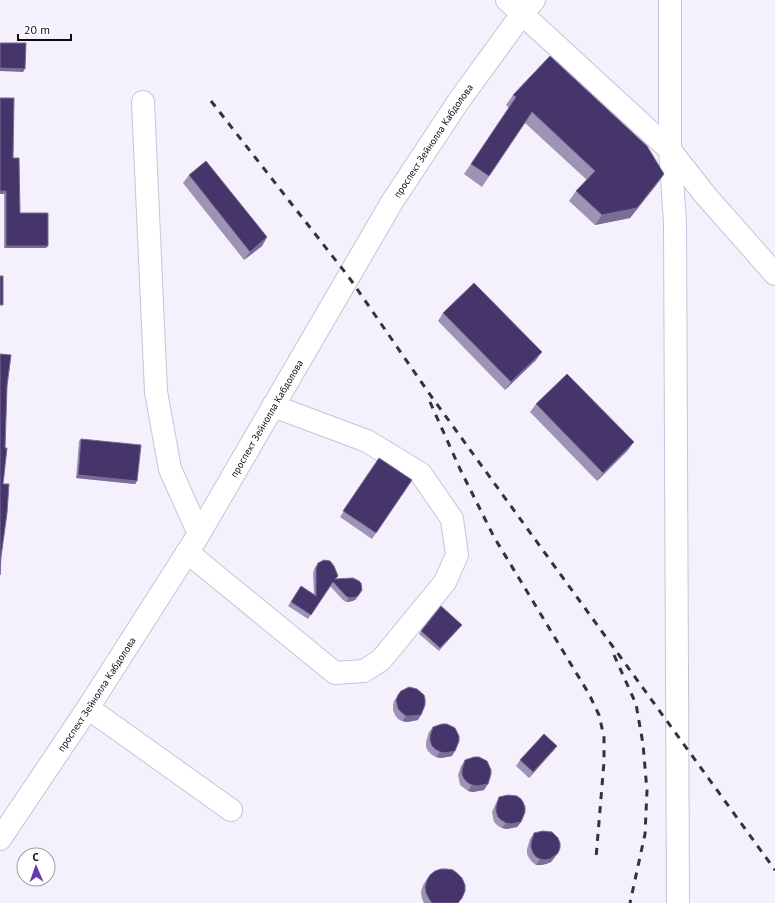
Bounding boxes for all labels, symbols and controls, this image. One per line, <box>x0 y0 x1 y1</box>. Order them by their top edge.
scale bar <box>18 16 71 42</box>
text: 20 m <box>24 22 50 37</box>
street label: проспект Зейнолла Кабдолова <box>391 81 476 200</box>
street label: проспект Зейнолла Кабдолова <box>227 357 306 480</box>
street label: проспект Зейнолла Кабдолова <box>55 635 139 754</box>
north arrow <box>16 847 56 887</box>
text: С <box>32 850 39 864</box>

